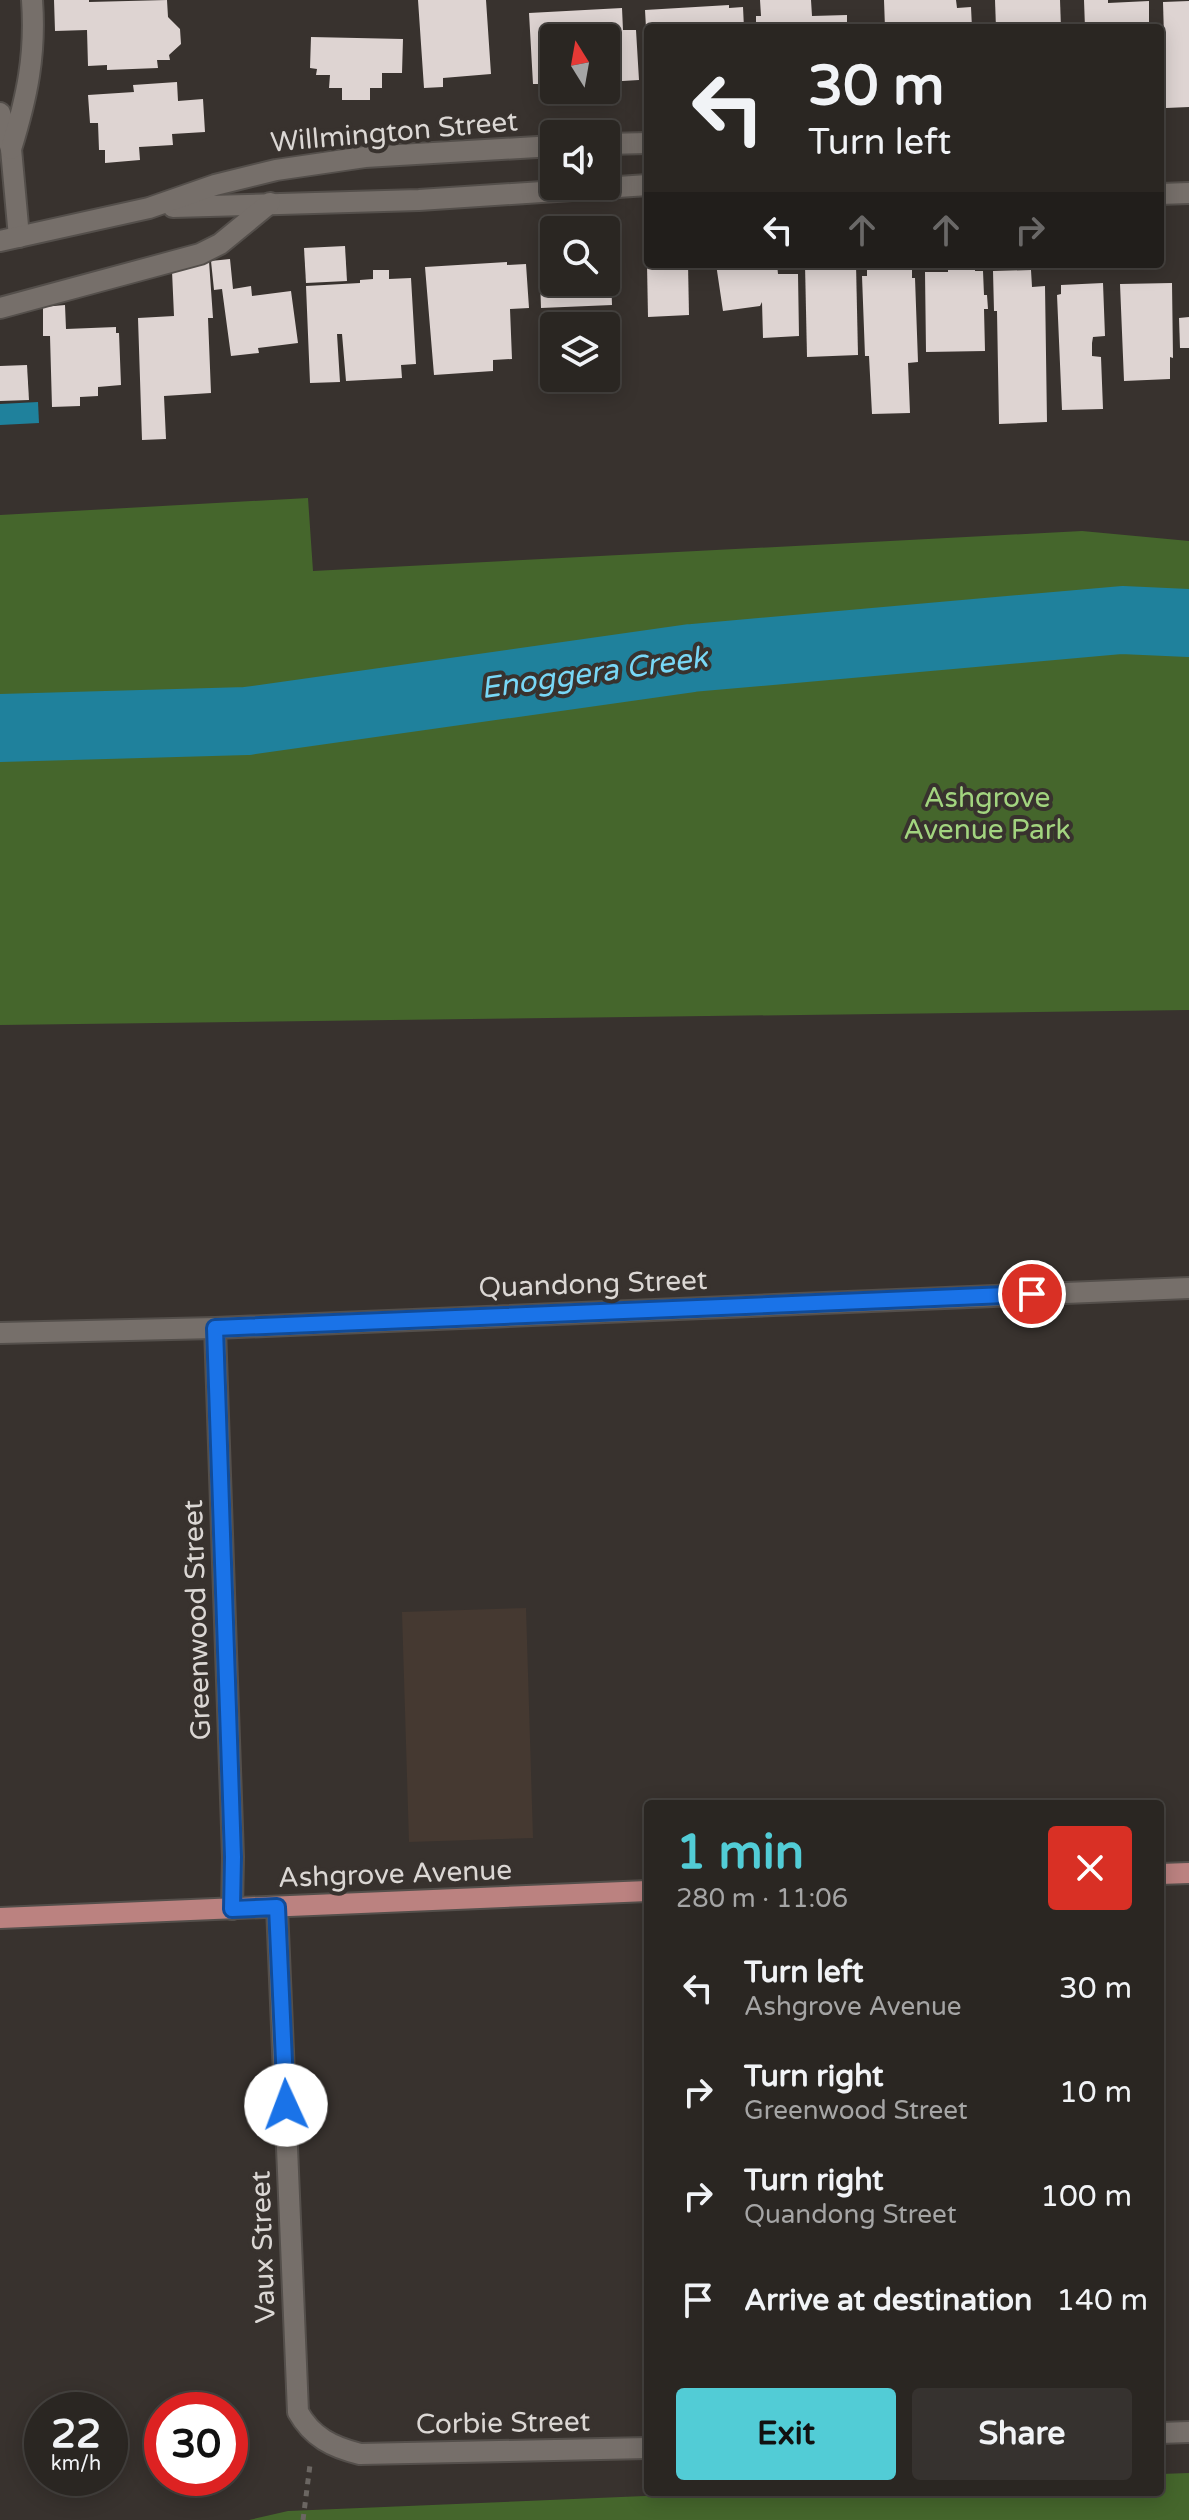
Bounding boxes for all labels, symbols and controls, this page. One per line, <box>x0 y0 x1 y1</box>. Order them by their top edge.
north arrow <box>540 24 620 104</box>
map controls <box>540 24 620 392</box>
text: 30 m <box>808 53 944 120</box>
icon: left <box>676 56 780 160</box>
street label: Willmington Street <box>269 104 519 160</box>
button: sound <box>540 120 620 200</box>
text: Turn left <box>808 121 951 164</box>
icon: left <box>756 208 800 252</box>
icon: ahead <box>840 208 884 252</box>
icon: ahead <box>924 208 968 252</box>
icon: right <box>1008 208 1052 252</box>
button: search <box>540 216 620 296</box>
button: layers <box>540 312 620 392</box>
water label: Enoggera Creek <box>478 638 712 707</box>
park label: Ashgrove Avenue Park <box>903 781 1071 847</box>
pin <box>998 1260 1066 1328</box>
street label: Quandong Street <box>478 1263 708 1305</box>
icon: arrive <box>1010 1272 1054 1316</box>
street label: Greenwood Street <box>176 1499 218 1741</box>
text: 1 min <box>676 1824 804 1882</box>
button: close <box>1048 1826 1132 1910</box>
street label: Ashgrove Avenue <box>277 1853 513 1895</box>
text: 280 m · 11:06 <box>676 1883 848 1914</box>
text: Turn left <box>744 1954 863 1991</box>
icon: left <box>676 1966 720 2010</box>
text: 30 m <box>1059 1970 1132 2007</box>
text: Ashgrove Avenue <box>744 1991 961 2022</box>
text: Turn right <box>744 2058 884 2095</box>
position arrow <box>244 2063 328 2147</box>
icon: right <box>676 2070 720 2114</box>
text: 10 m <box>1059 2074 1132 2111</box>
text: Greenwood Street <box>744 2095 968 2126</box>
text: Turn right <box>744 2162 884 2199</box>
street label: Vaux Street <box>243 2170 283 2324</box>
icon: right <box>676 2174 720 2218</box>
text: 100 m <box>1040 2178 1132 2215</box>
text: Quandong Street <box>744 2199 957 2230</box>
icon: arrive <box>676 2278 720 2322</box>
text: Arrive at destination <box>744 2282 1032 2319</box>
text: 140 m <box>1056 2282 1148 2319</box>
button: Exit <box>676 2388 896 2480</box>
button: Share <box>912 2388 1132 2480</box>
speed limit sign: 30 <box>144 2392 248 2496</box>
street label: Corbie Street <box>415 2404 591 2442</box>
text: 22 <box>51 2410 101 2458</box>
text: km/h <box>51 2452 101 2476</box>

